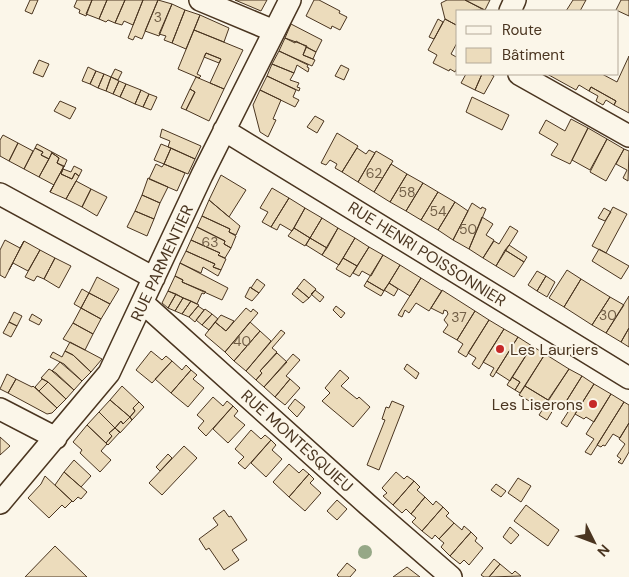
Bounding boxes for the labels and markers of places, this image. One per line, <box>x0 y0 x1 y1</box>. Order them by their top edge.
place label: Les Lauriers <box>510 339 599 360</box>
marker: Les Lauriers <box>494 343 506 355</box>
place label: Les Liserons <box>492 394 583 415</box>
marker: Les Liserons <box>587 398 599 410</box>

